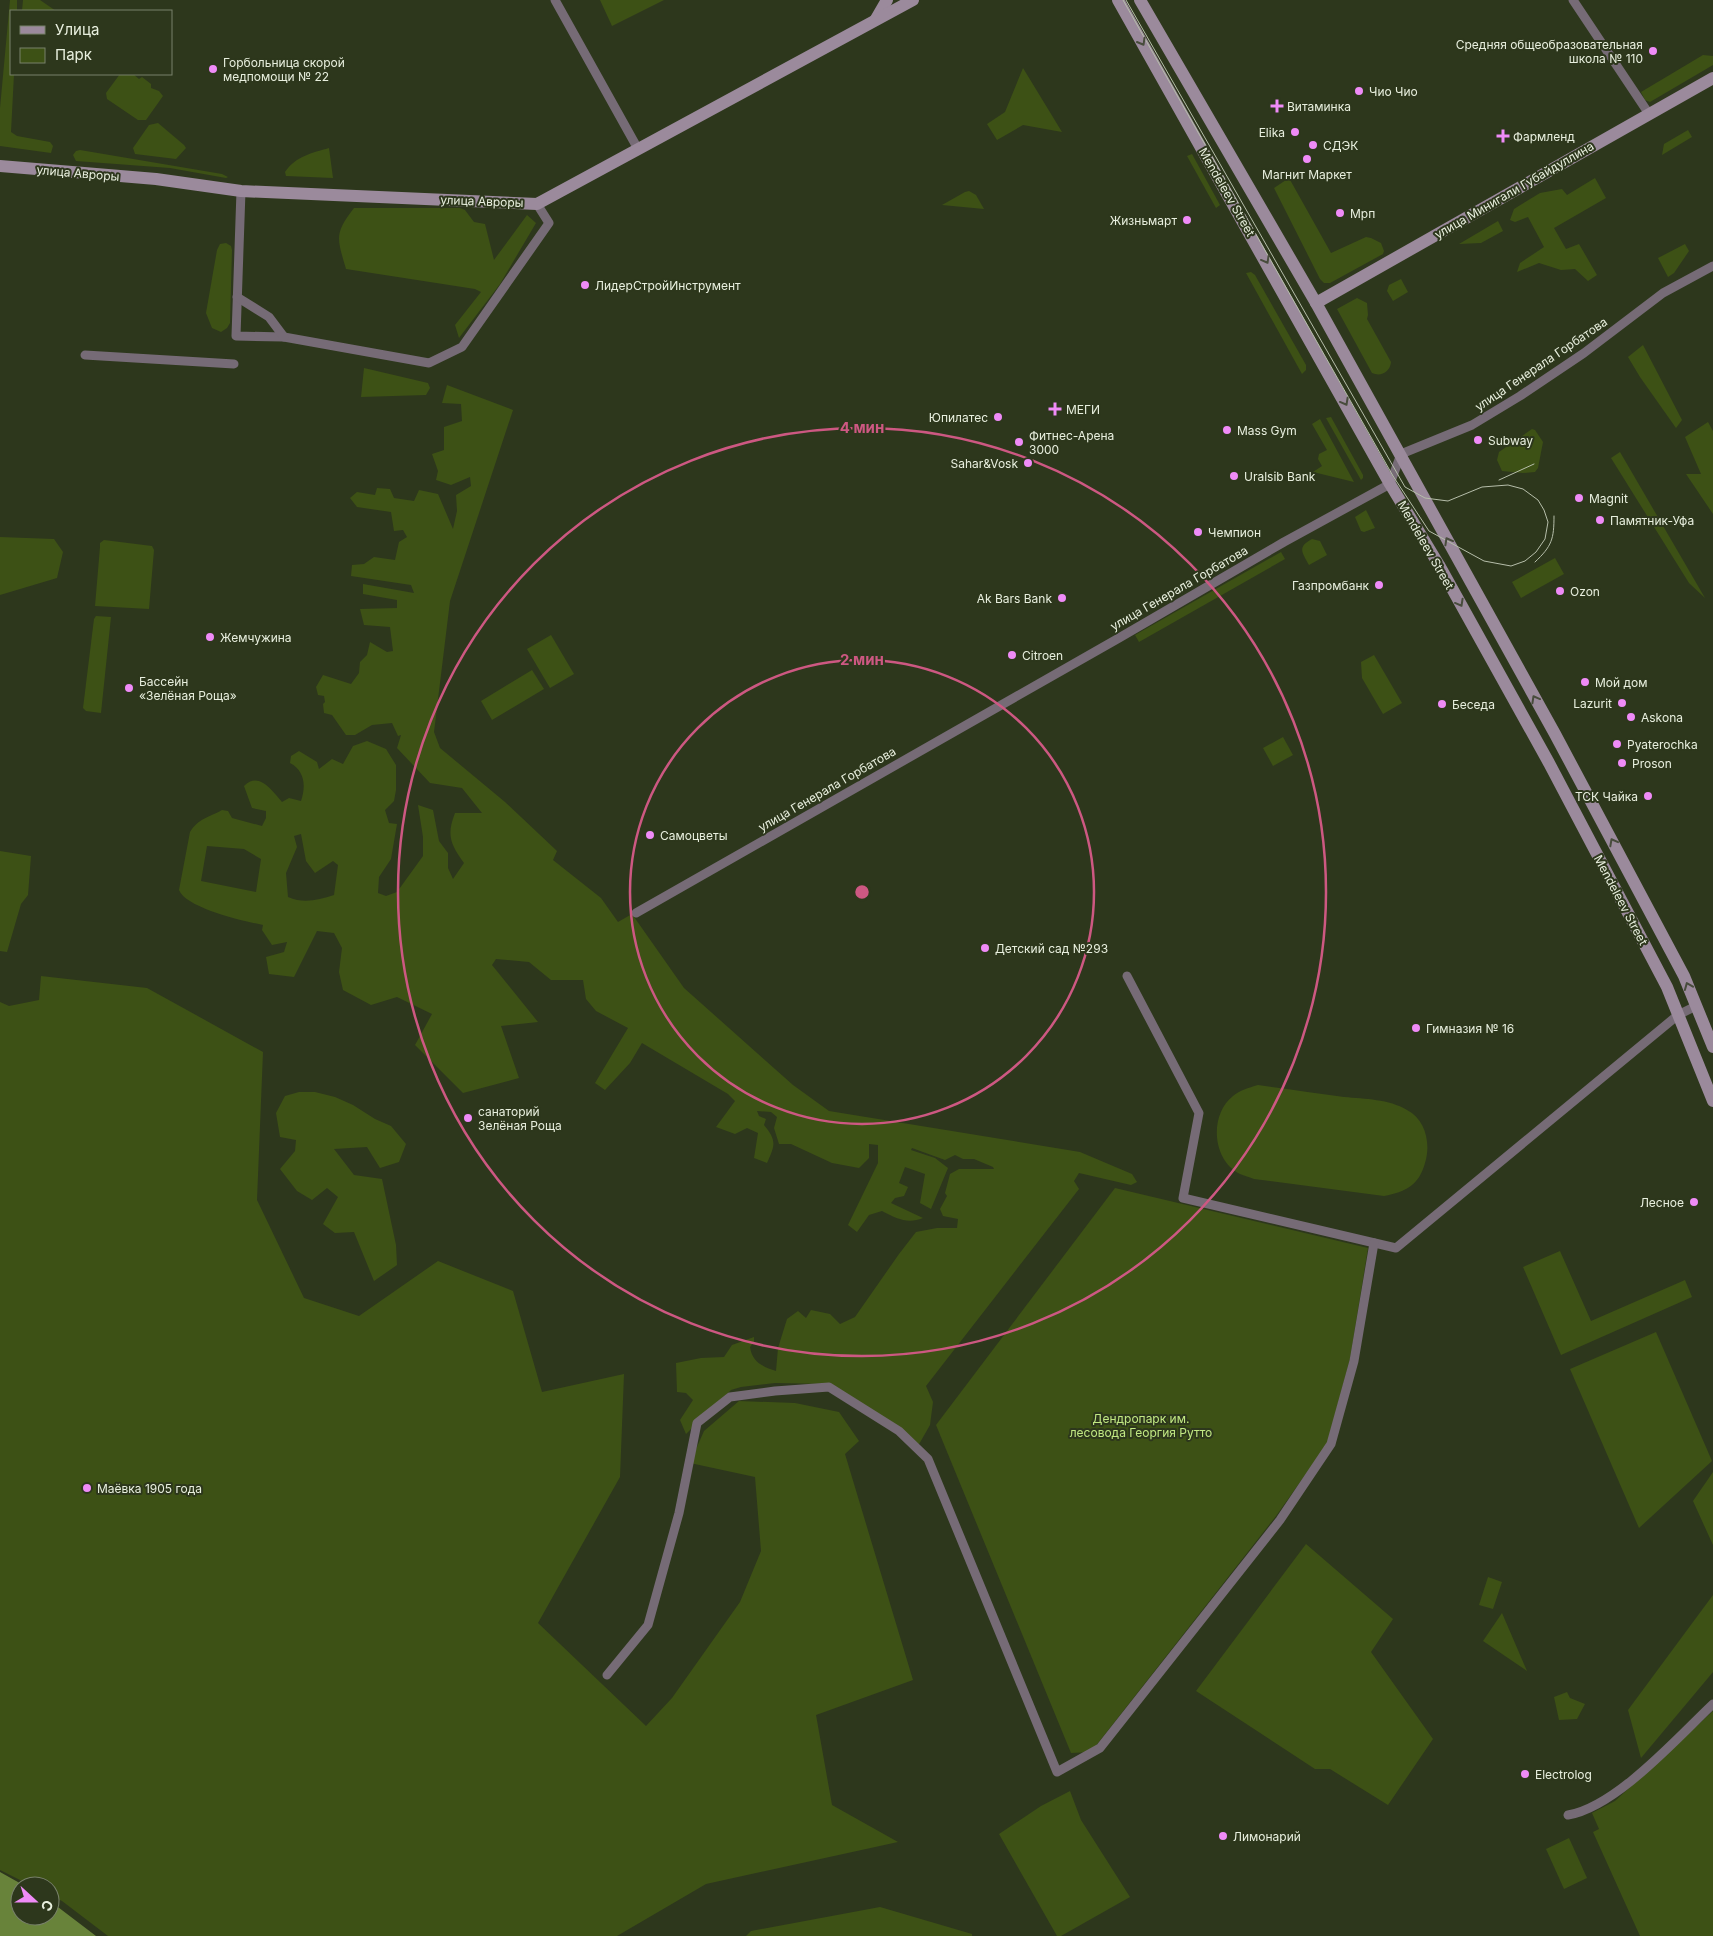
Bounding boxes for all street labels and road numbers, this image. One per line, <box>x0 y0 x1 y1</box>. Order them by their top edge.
street label: улица Минигали Губайдуллина <box>1432 138 1596 242</box>
street label: Mendeleev Street <box>1196 145 1259 239</box>
street label: улица Авроры <box>36 162 120 184</box>
street label: улица Авроры <box>440 192 524 210</box>
street label: улица Генерала Горбатова <box>1472 314 1610 414</box>
street label: Mendeleev Street <box>1395 498 1458 592</box>
street label: улица Генерала Горбатова <box>1108 542 1250 634</box>
street label: улица Генерала Горбатова <box>756 743 898 835</box>
street label: Mendeleev Street <box>1591 852 1651 948</box>

